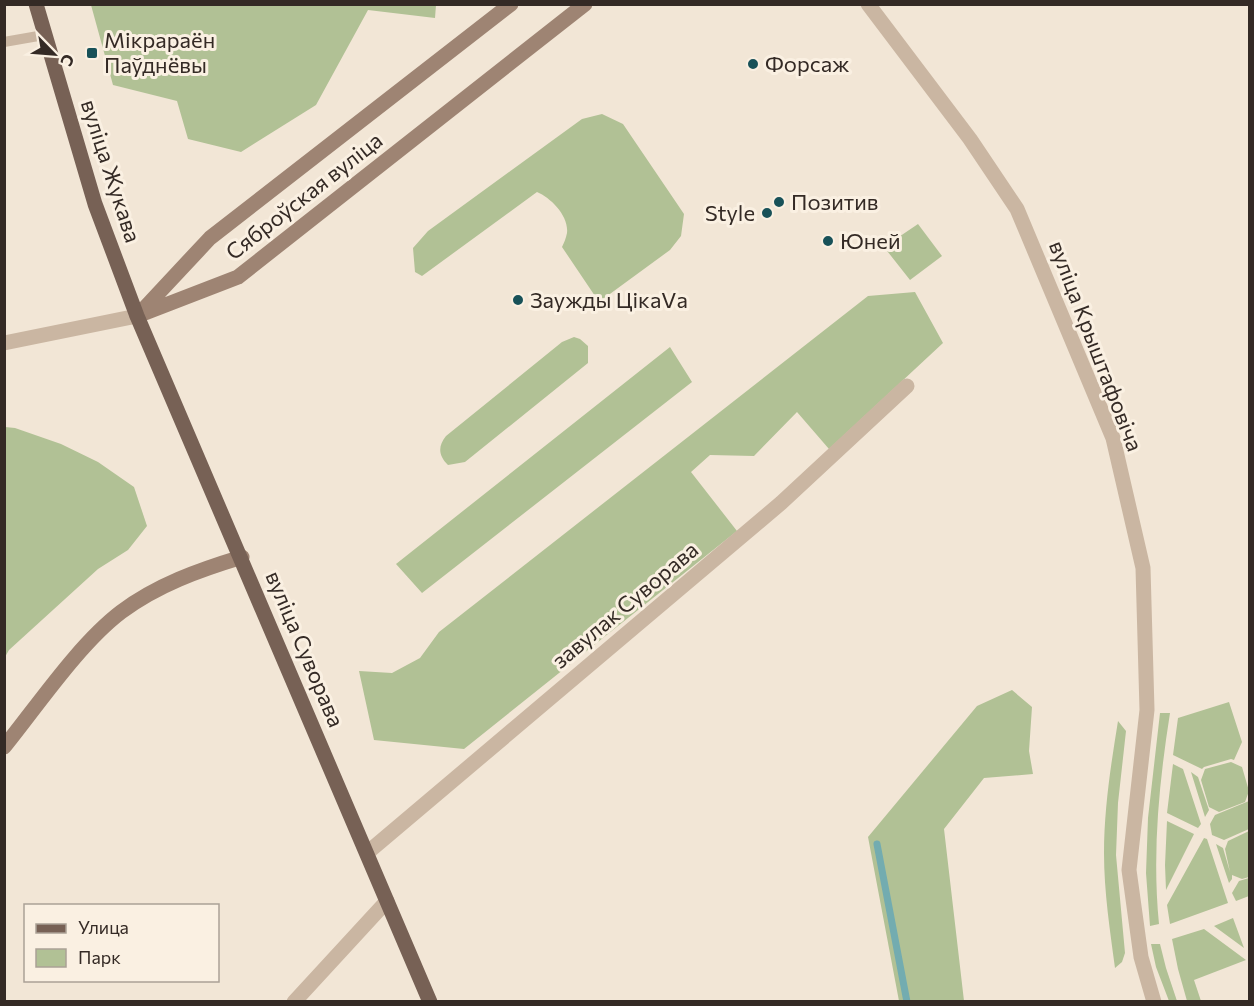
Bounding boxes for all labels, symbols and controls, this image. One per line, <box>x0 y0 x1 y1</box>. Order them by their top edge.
north arrow <box>24 24 84 84</box>
place label: Мікрараён Паўднёвы <box>104 26 215 78</box>
marker: Мікрараён Паўднёвы <box>85 46 99 60</box>
place label: Форсаж <box>765 50 850 77</box>
text: С <box>57 52 79 70</box>
marker: Форсаж <box>746 57 760 71</box>
street label: вуліца Жукава <box>76 96 147 246</box>
street label: Сяброўская вуліца <box>220 126 387 265</box>
place label: Позитив <box>791 188 878 215</box>
marker: Позитив <box>772 195 786 209</box>
place label: Style <box>705 199 755 226</box>
marker: Style <box>760 206 774 220</box>
place label: Юней <box>840 227 901 254</box>
marker: Юней <box>821 234 835 248</box>
street label: вуліца Крыштафовіча <box>1044 237 1149 455</box>
place label: Заужды ЦікаVа <box>530 286 688 313</box>
marker: Заужды ЦікаVа <box>511 293 525 307</box>
street label: завулак Суворава <box>546 536 703 674</box>
street label: вуліца Суворава <box>260 567 351 731</box>
legend <box>24 904 219 982</box>
text: Улица <box>78 916 129 938</box>
text: Парк <box>78 946 121 968</box>

